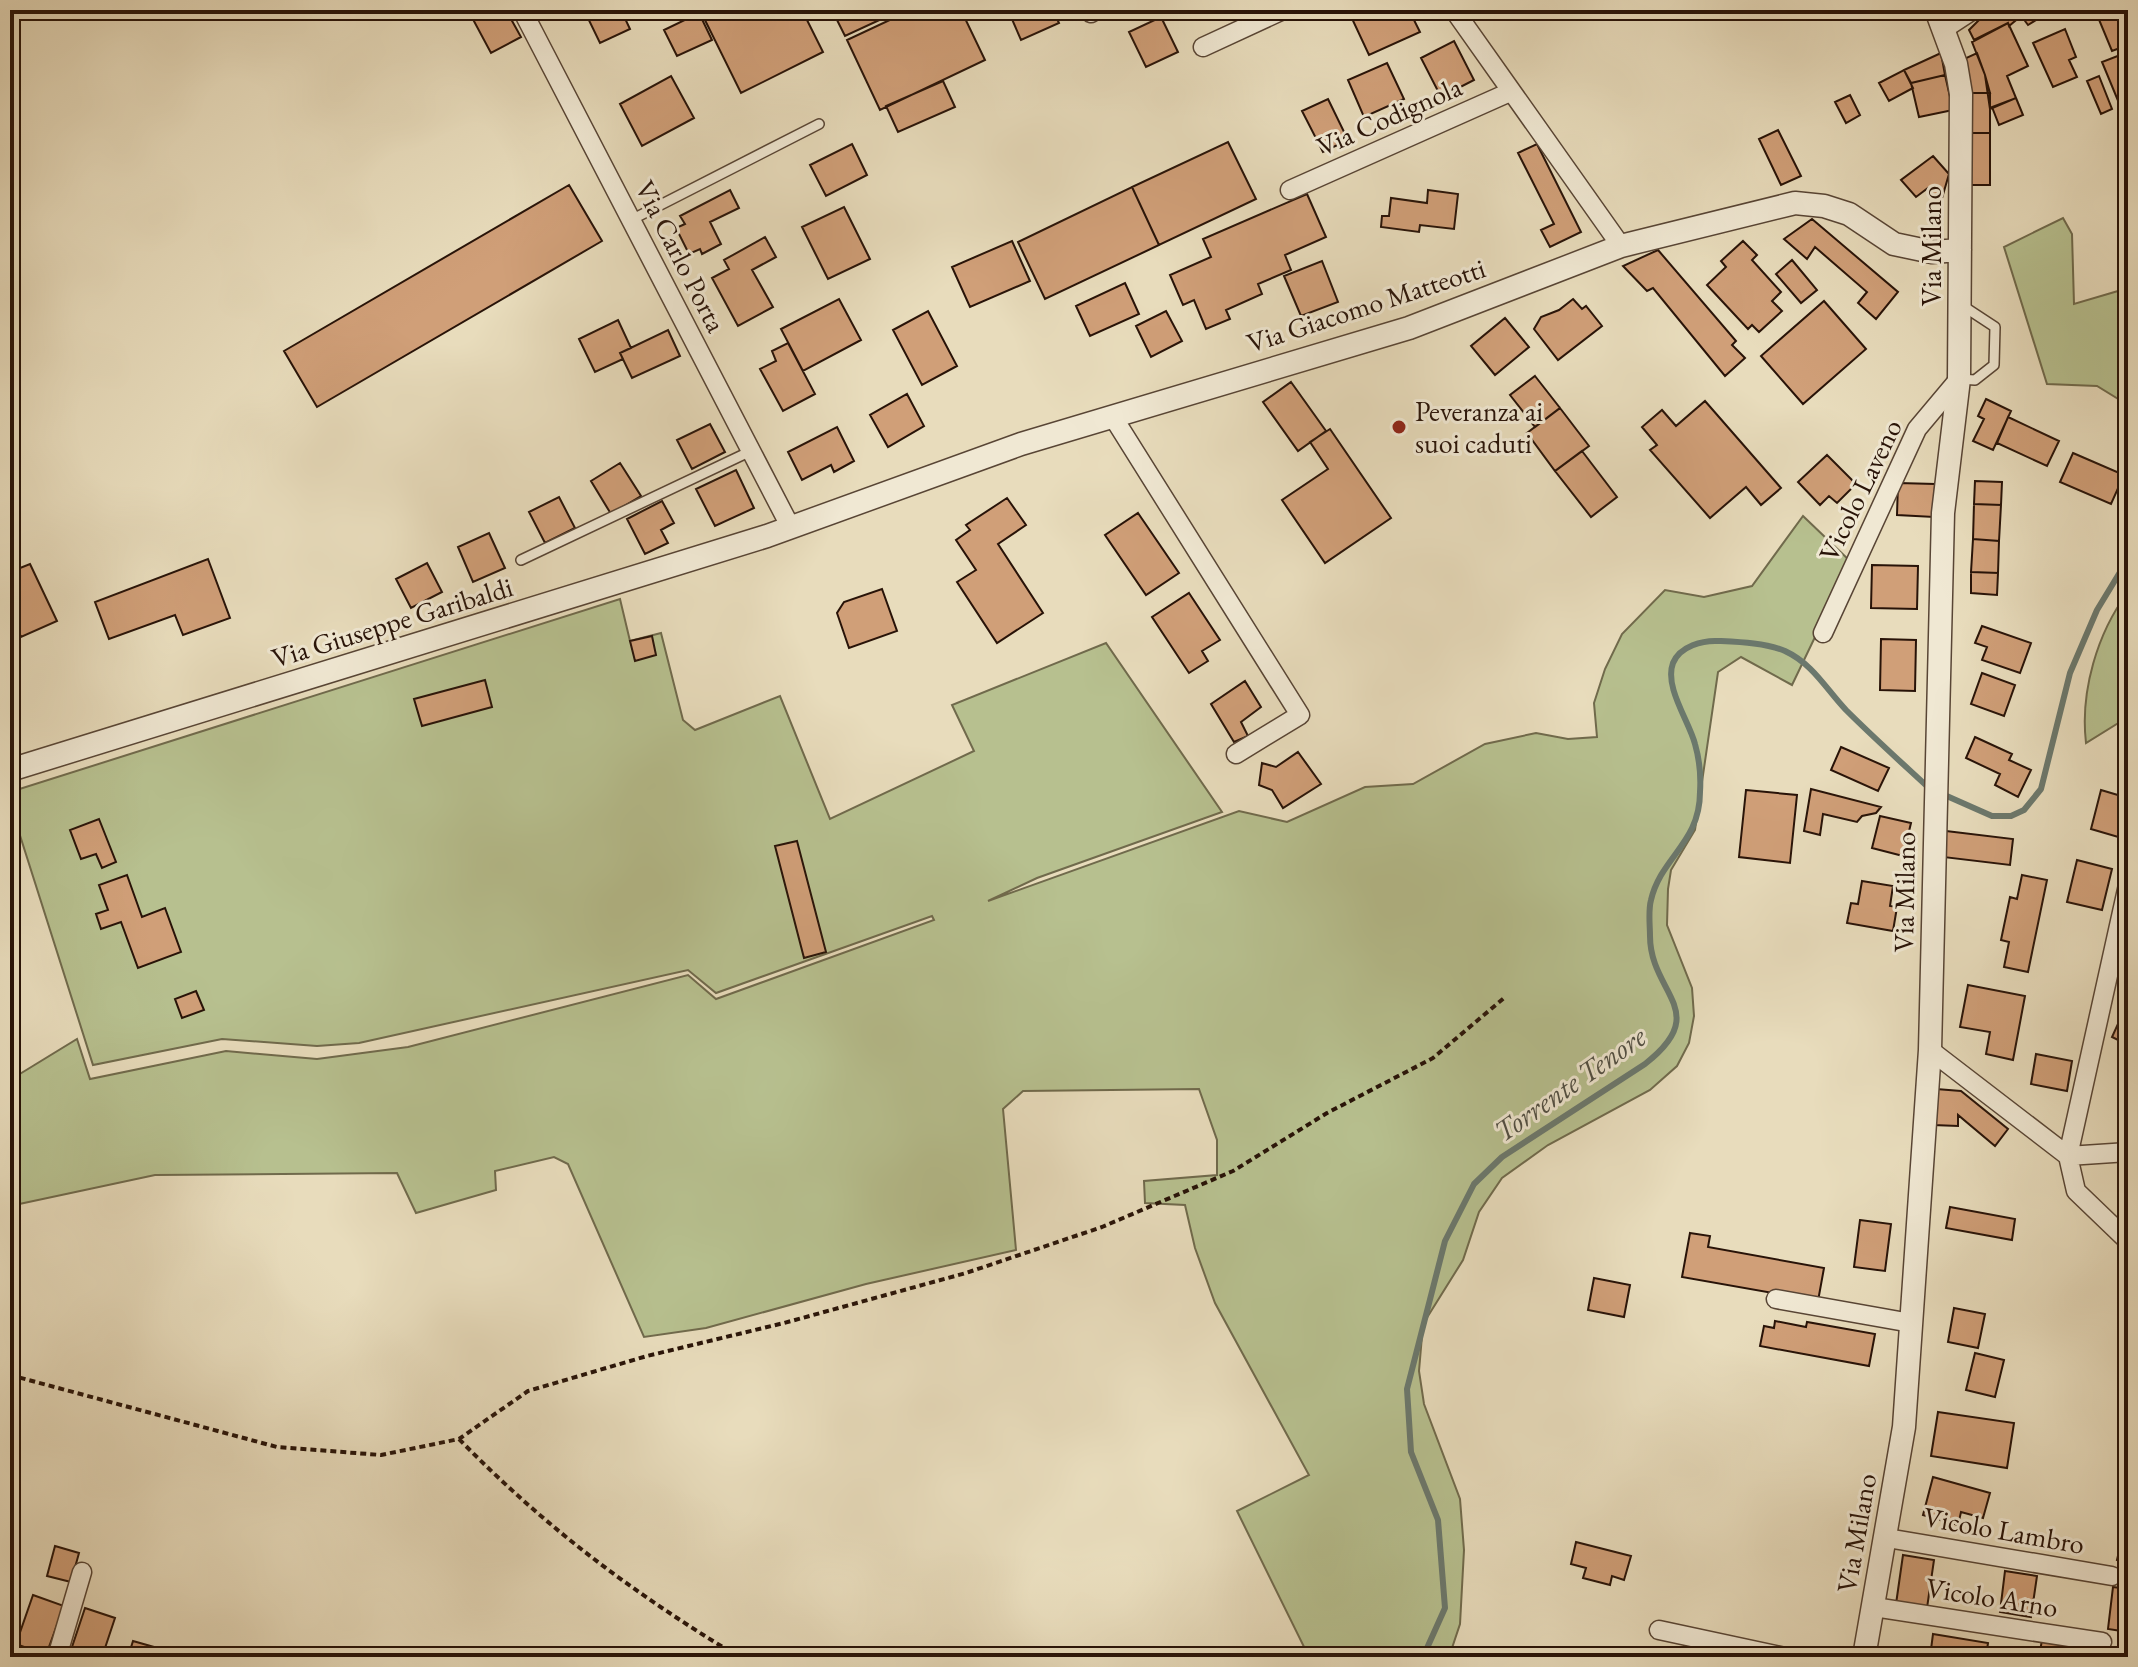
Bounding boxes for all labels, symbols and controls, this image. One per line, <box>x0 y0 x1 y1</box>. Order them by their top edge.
street label: Via Codignola <box>1311 68 1468 164</box>
street label: Via Carlo Porta <box>627 174 735 339</box>
street label: Via Milano <box>1913 186 1949 306</box>
street label: Via Giacomo Matteotti <box>1242 249 1490 361</box>
place label: Peveranza ai suoi caduti <box>1415 393 1543 461</box>
street label: Vicolo Laveno <box>1810 413 1910 567</box>
marker: Peveranza ai suoi caduti <box>1390 418 1408 436</box>
street label: Via Giuseppe Garibaldi <box>267 568 517 676</box>
street label: Via Milano <box>1885 831 1923 953</box>
water label: Torrente Tenore <box>1486 1016 1654 1150</box>
street label: Via Milano <box>1828 1471 1884 1595</box>
street label: Vicolo Lambro <box>1921 1498 2087 1562</box>
street label: Vicolo Arno <box>1924 1569 2060 1625</box>

